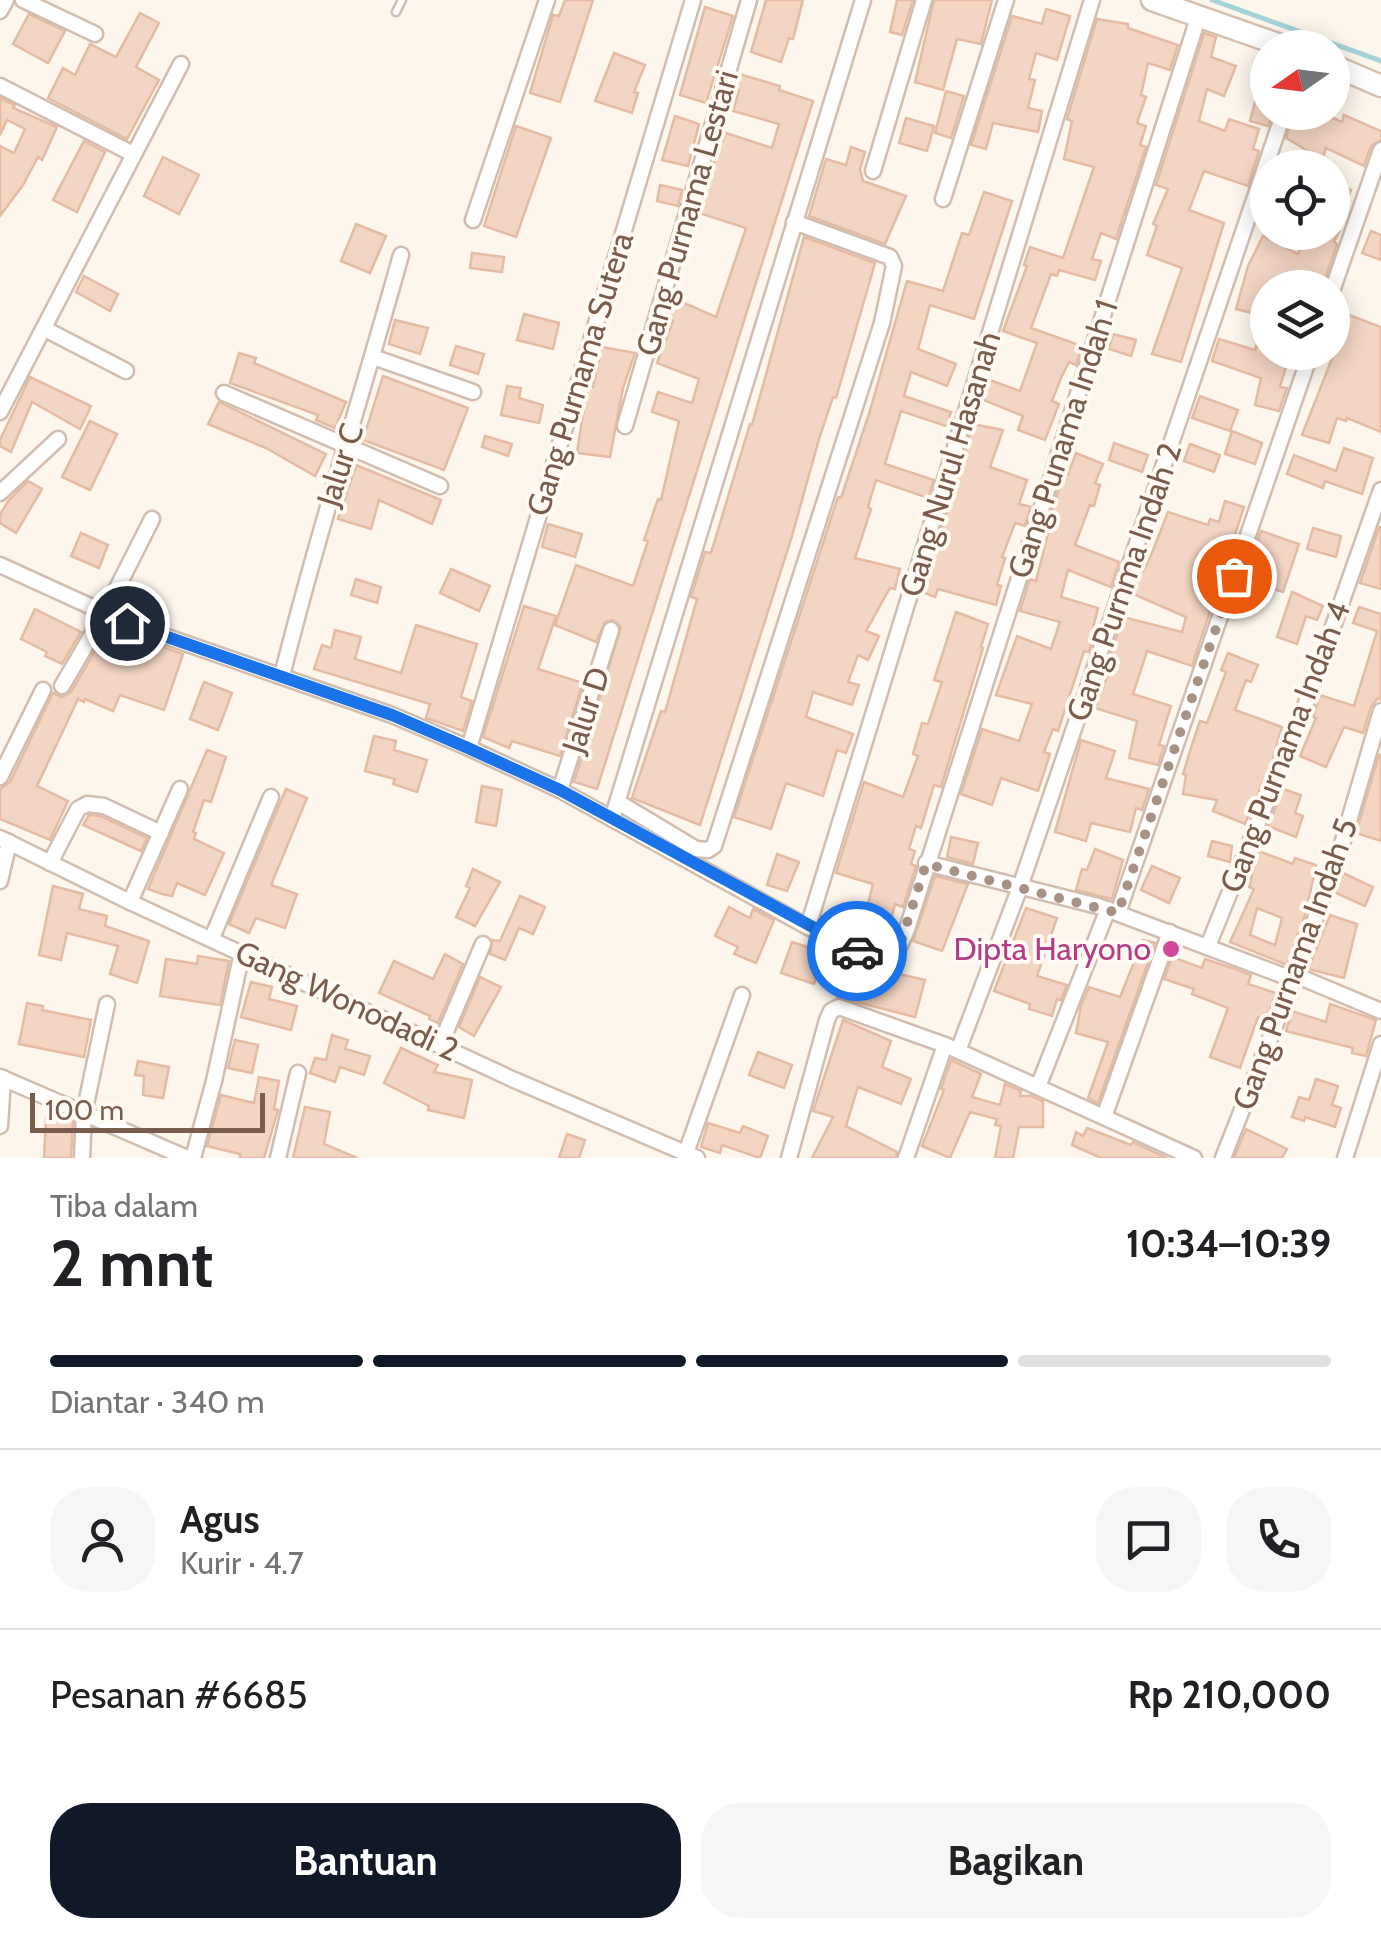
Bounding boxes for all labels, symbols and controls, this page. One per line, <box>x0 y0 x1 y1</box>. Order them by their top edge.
north arrow <box>1250 30 1350 130</box>
map controls <box>1250 30 1350 370</box>
street label: Gang Purnama Lestari <box>627 66 746 360</box>
button: locate <box>1250 150 1350 250</box>
street label: Gang Purnama Sutera <box>518 227 641 520</box>
button: layers <box>1250 270 1350 370</box>
street label: Gang Punama Indah 1 <box>999 295 1126 583</box>
street label: Gang Nurul Hasanah <box>891 327 1008 601</box>
street label: Jalur C <box>308 419 371 512</box>
street label: Gang Purnma Indah 2 <box>1058 438 1189 726</box>
pin <box>1192 534 1277 619</box>
icon: bag <box>1207 549 1262 604</box>
pin <box>85 581 170 666</box>
icon: home <box>100 596 155 651</box>
street label: Gang Purnama Indah 4 <box>1211 596 1358 898</box>
street label: Jalur D <box>553 662 618 759</box>
street label: Gang Purnama Indah 5 <box>1224 813 1365 1115</box>
courier <box>807 901 907 1001</box>
icon: car <box>830 924 885 979</box>
place label: Dipta Haryono <box>954 929 1151 968</box>
street label: Gang Wonodadi 2 <box>229 932 465 1069</box>
marker: Dipta Haryono <box>1160 938 1182 960</box>
scale bar <box>30 1088 265 1132</box>
text: 100 m <box>45 1093 124 1127</box>
text: Tiba dalam <box>50 1186 198 1225</box>
text: 10:34–10:39 <box>1126 1220 1331 1267</box>
text: 2 mnt <box>50 1223 213 1302</box>
text: Diantar · 340 m <box>50 1382 265 1421</box>
button: person <box>50 1487 155 1592</box>
button: chat <box>1096 1487 1201 1592</box>
button: phone <box>1226 1487 1331 1592</box>
text: Agus <box>180 1496 260 1543</box>
text: Kurir · 4.7 <box>180 1543 304 1582</box>
text: Pesanan #6685 <box>50 1671 307 1718</box>
text: Rp 210,000 <box>1128 1671 1331 1718</box>
button: Bantuan <box>50 1803 681 1918</box>
button: Bagikan <box>701 1803 1331 1918</box>

